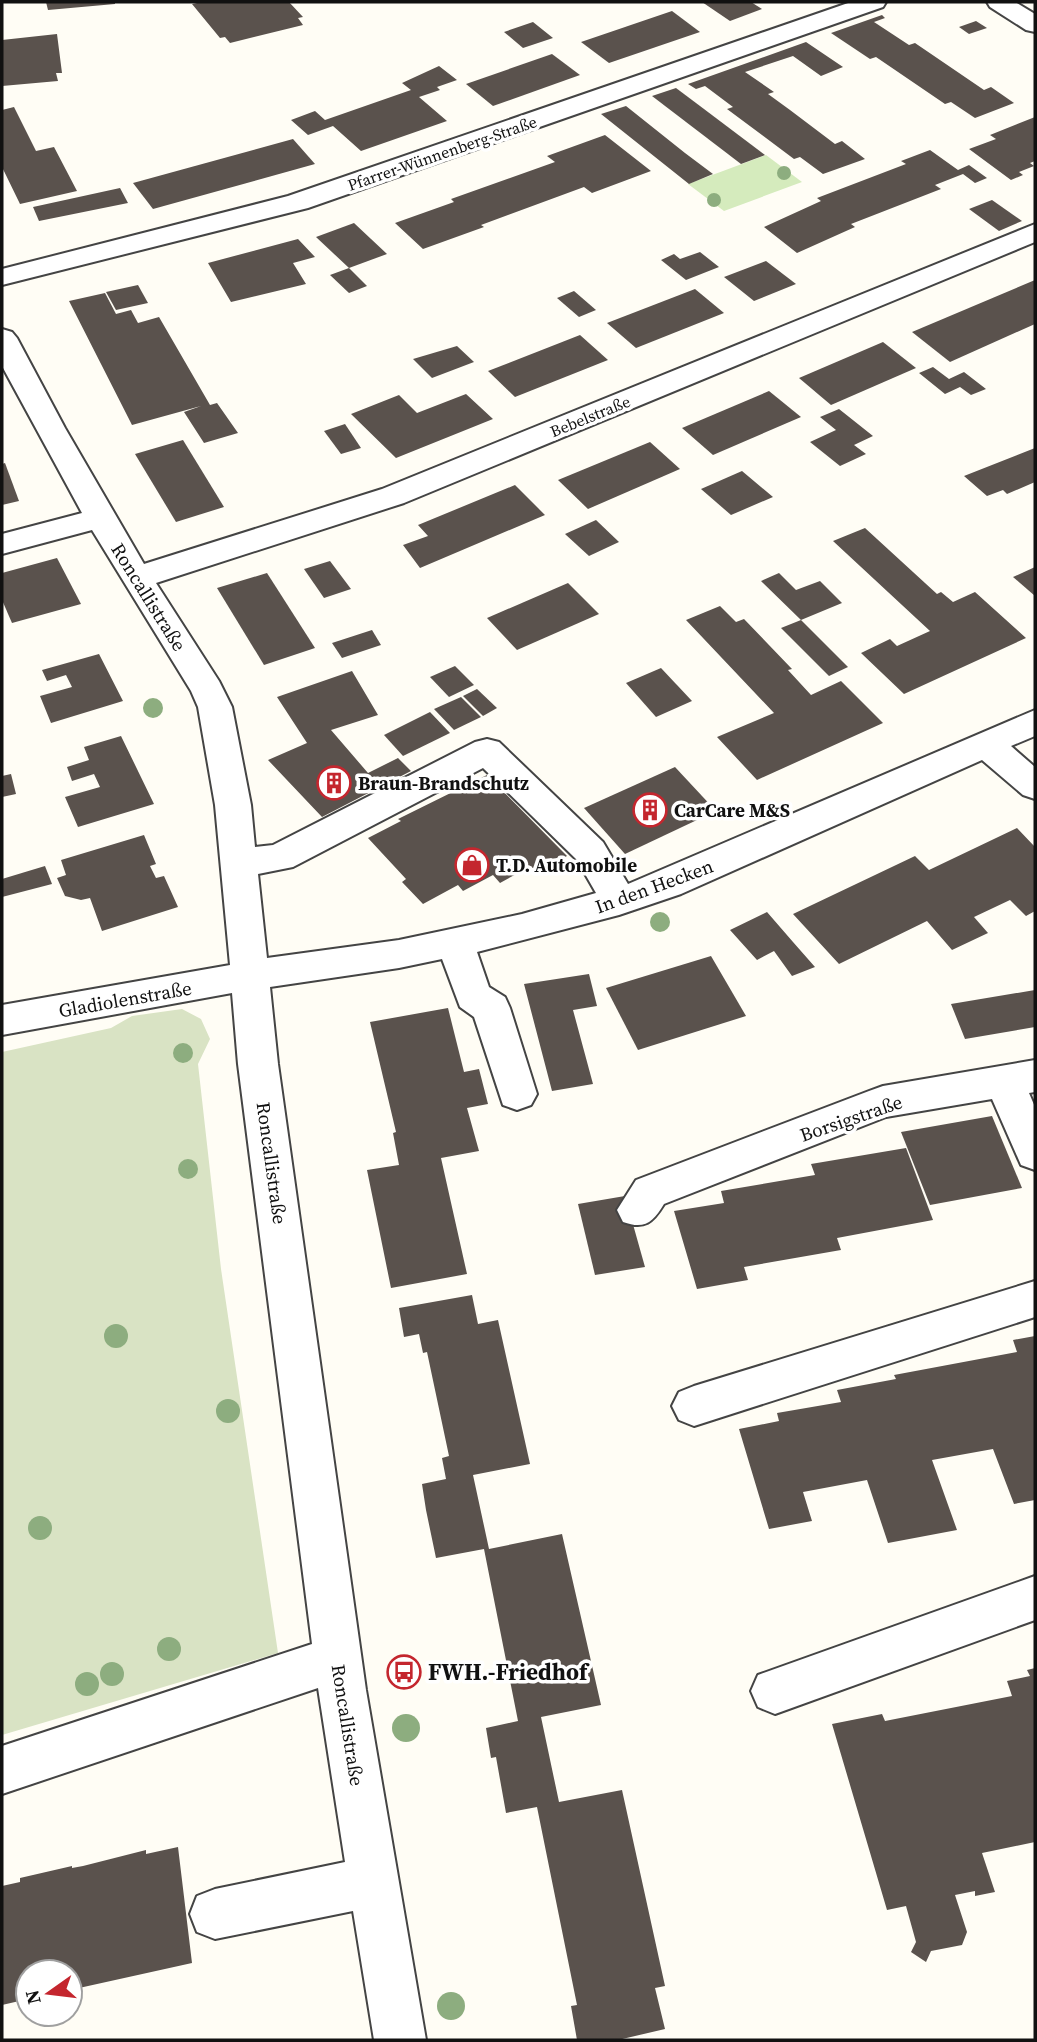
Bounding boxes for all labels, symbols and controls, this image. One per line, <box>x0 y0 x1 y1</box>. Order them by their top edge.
street label: Pfarrer-Wünnenberg-Straße <box>344 110 540 196</box>
street label: Bebelstraße <box>547 390 633 442</box>
street label: Roncallistraße <box>105 538 193 656</box>
building icon: Braun-Brandschutz <box>315 764 353 802</box>
place label: Braun-Brandschutz <box>358 770 529 796</box>
building icon: CarCare M&S <box>631 791 669 829</box>
place label: CarCare M&S <box>674 797 790 823</box>
shop icon: T.D. Automobile <box>453 846 491 884</box>
place label: T.D. Automobile <box>496 852 637 878</box>
street label: In den Hecken <box>591 853 717 919</box>
street label: Gladiolenstraße <box>57 975 193 1023</box>
street label: Borsigstraße <box>796 1088 906 1148</box>
street label: Roncallistraße <box>251 1100 293 1226</box>
bus stop icon: FWH.-Friedhof <box>385 1653 423 1691</box>
place label: FWH.-Friedhof <box>428 1656 590 1688</box>
street label: Roncallistraße <box>326 1662 370 1788</box>
north arrow <box>14 1958 84 2028</box>
text: N <box>18 1987 47 2007</box>

